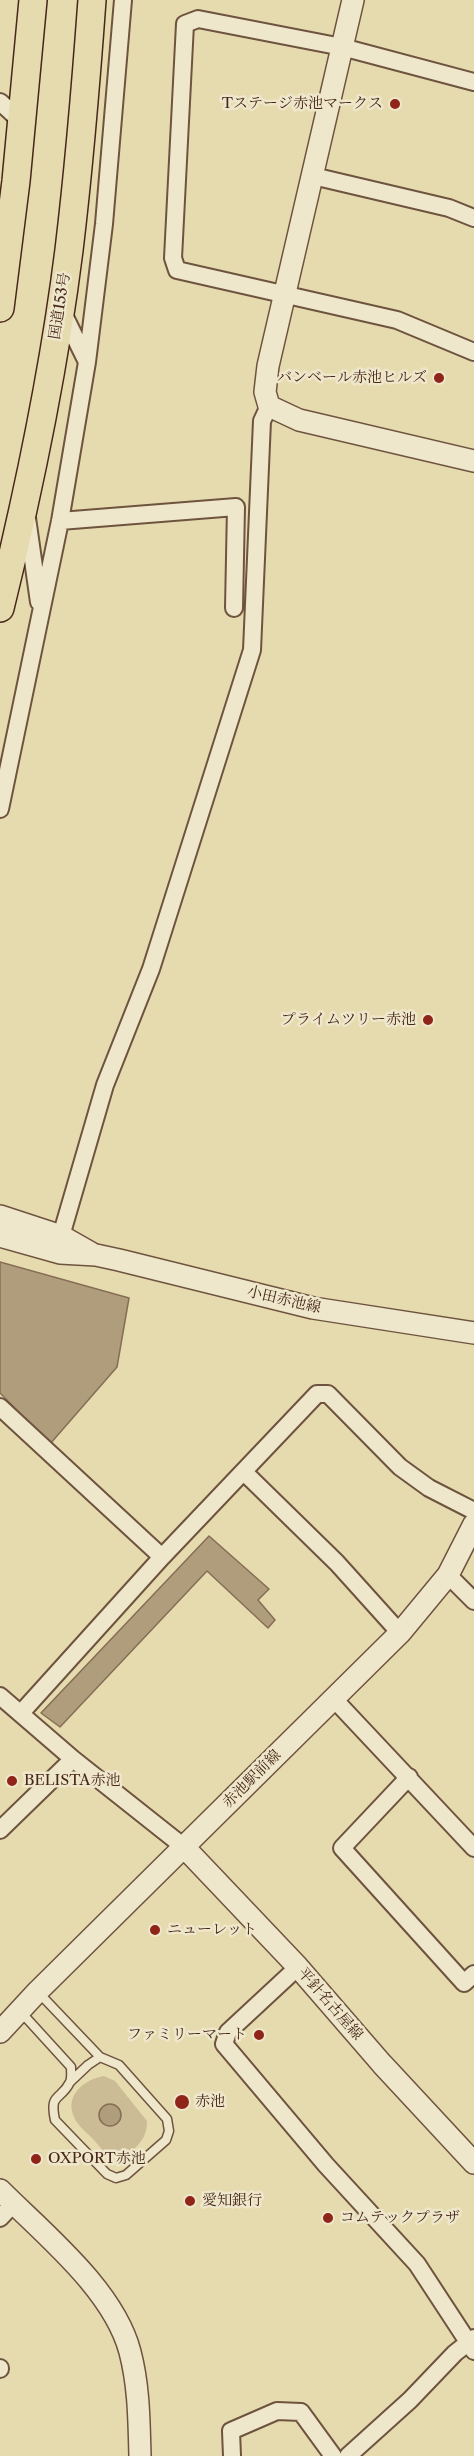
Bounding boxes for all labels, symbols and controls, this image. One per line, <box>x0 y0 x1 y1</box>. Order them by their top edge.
place label: Tステージ赤池マークス <box>222 95 383 113</box>
marker: Tステージ赤池マークス <box>388 97 402 111</box>
street label: 国道153号 <box>46 271 74 341</box>
place label: バンベール赤池ヒルズ <box>277 369 427 387</box>
marker: バンベール赤池ヒルズ <box>432 371 446 385</box>
place label: プライムツリー赤池 <box>281 1011 416 1029</box>
marker: プライムツリー赤池 <box>421 1013 435 1027</box>
street label: 小田赤池線 <box>245 1283 323 1317</box>
street label: 赤池駅前線 <box>219 1746 285 1812</box>
place label: BELISTA赤池 <box>24 1772 120 1790</box>
marker: BELISTA赤池 <box>5 1774 19 1788</box>
place label: ニューレット <box>167 1921 257 1939</box>
marker: ニューレット <box>148 1923 162 1937</box>
street label: 平針名古屋線 <box>294 1964 366 2044</box>
place label: ファミリーマート <box>127 2026 247 2044</box>
marker: ファミリーマート <box>252 2028 266 2042</box>
marker: 赤池 <box>173 2093 191 2111</box>
place label: 赤池 <box>195 2093 225 2111</box>
place label: OXPORT赤池 <box>48 2150 146 2168</box>
marker: OXPORT赤池 <box>29 2152 43 2166</box>
place label: 愛知銀行 <box>202 2192 262 2210</box>
marker: 愛知銀行 <box>183 2194 197 2208</box>
place label: コムテックプラザ <box>340 2209 460 2227</box>
marker: コムテックプラザ <box>321 2211 335 2225</box>

